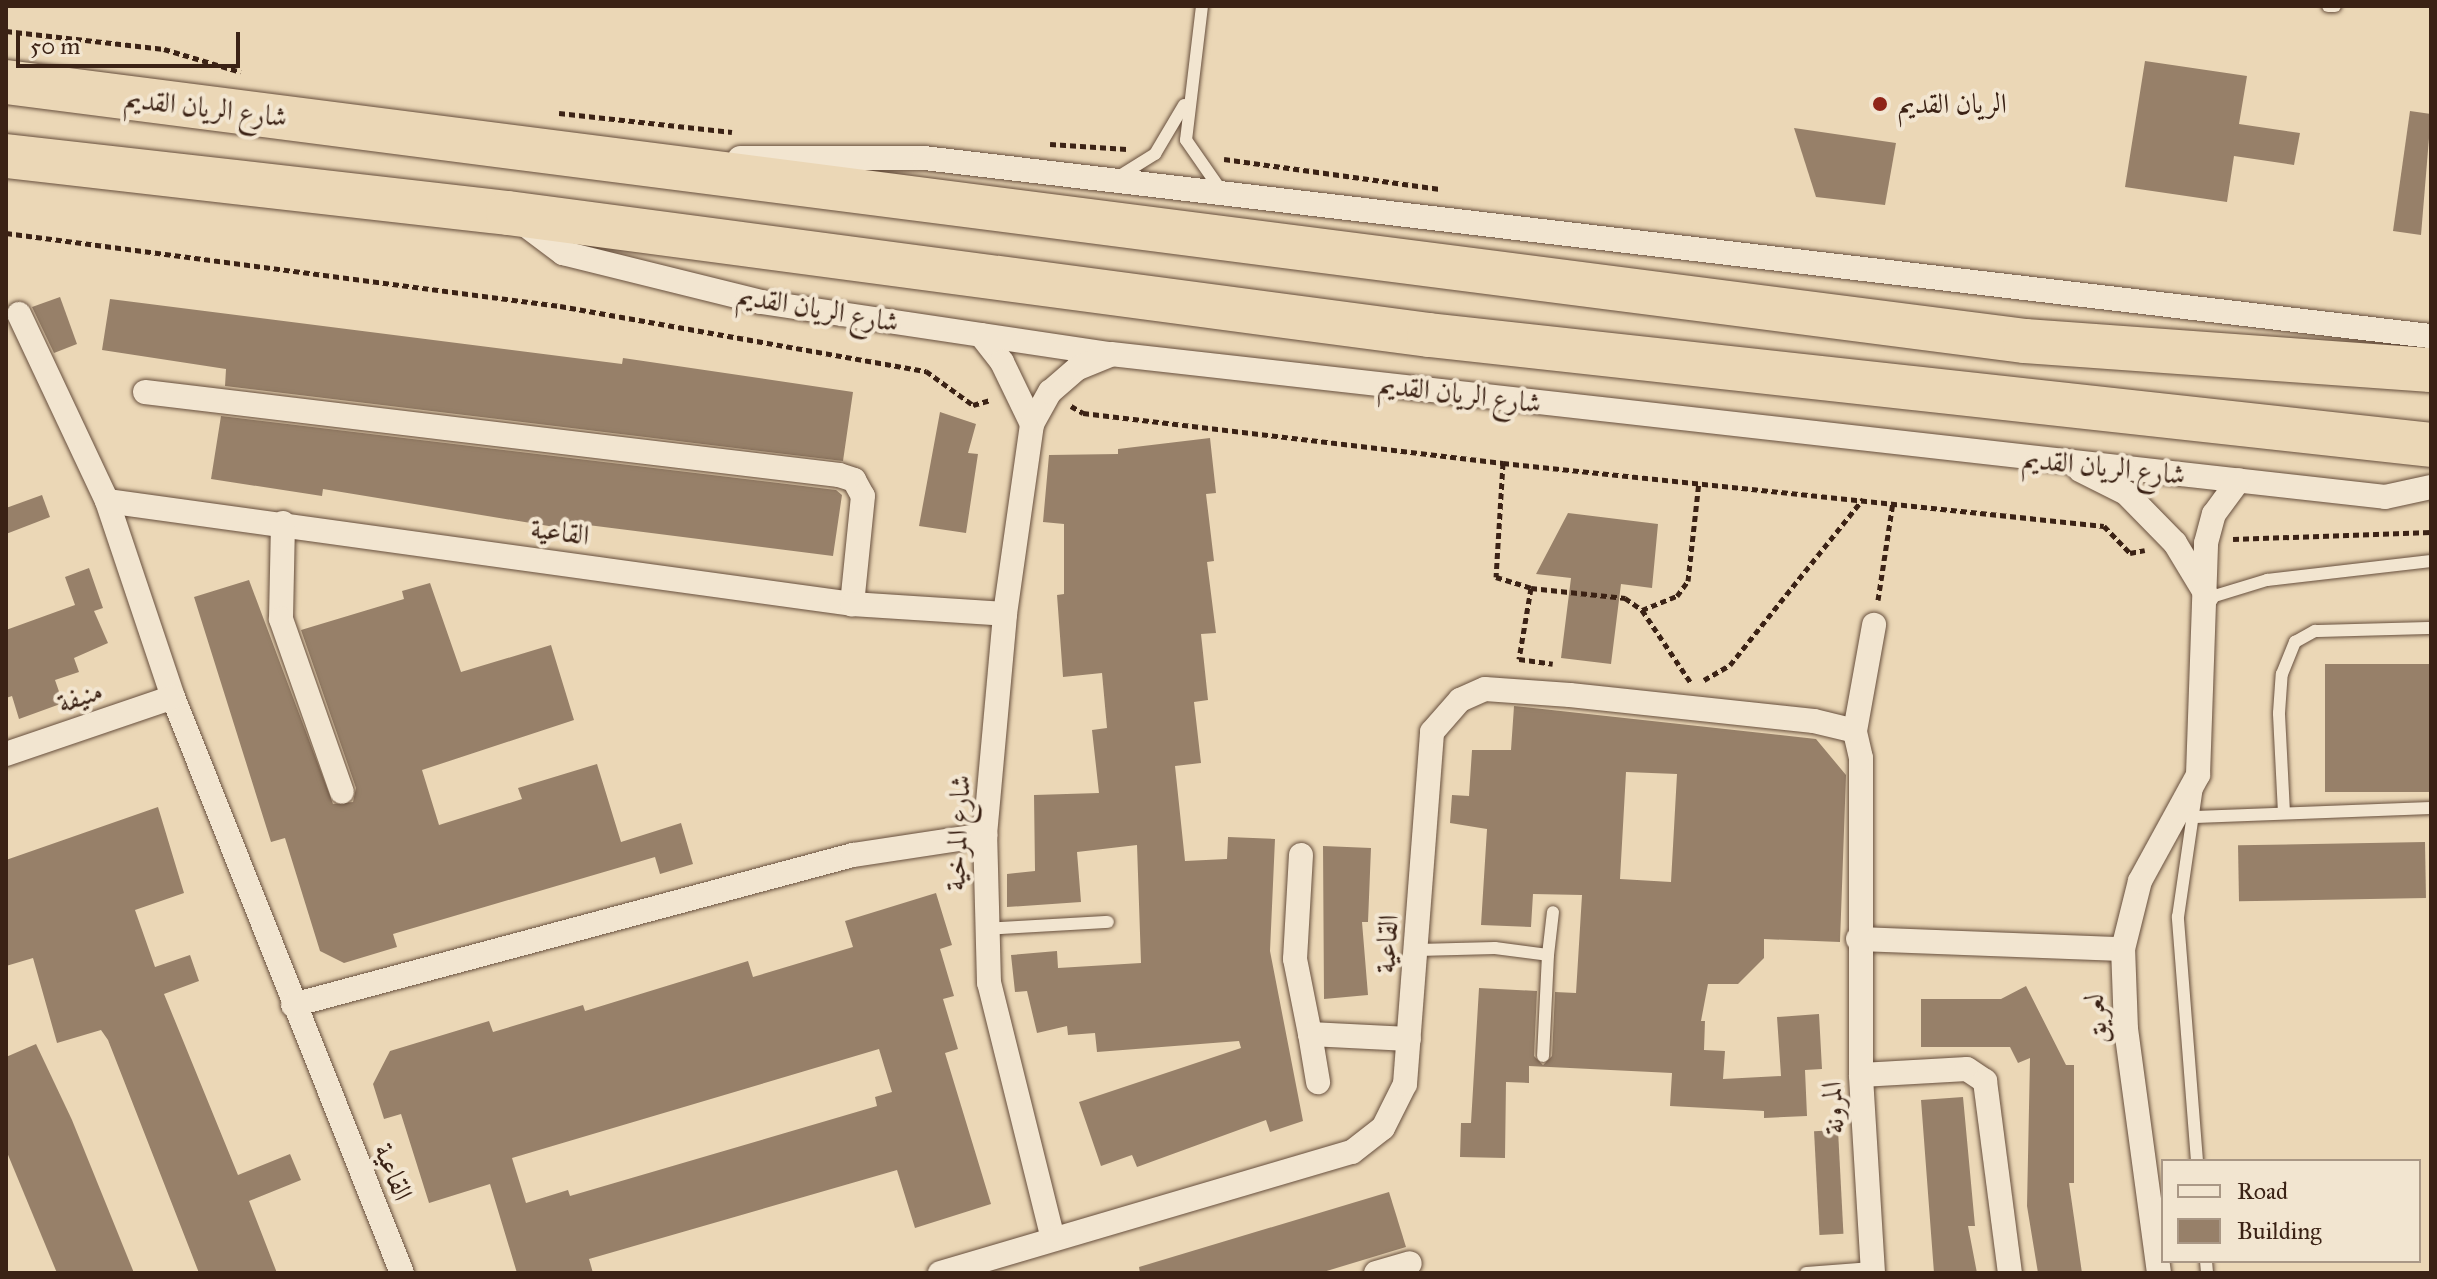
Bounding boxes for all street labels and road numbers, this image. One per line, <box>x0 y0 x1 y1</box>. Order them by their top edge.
street label: شارع الريان القديم <box>123 81 289 135</box>
street label: شارع الريان القديم <box>735 278 901 340</box>
street label: شارع الريان القديم <box>1377 367 1543 421</box>
street label: شارع الريان القديم <box>2021 442 2187 492</box>
street label: القاعية <box>529 511 591 553</box>
street label: منيفة <box>53 674 107 720</box>
street label: شارع المرخية <box>938 774 978 892</box>
street label: القاعية <box>1368 914 1406 974</box>
street label: لعريق <box>2077 992 2115 1046</box>
street label: المرونة <box>1815 1081 1851 1135</box>
street label: القاعية <box>366 1138 420 1206</box>

